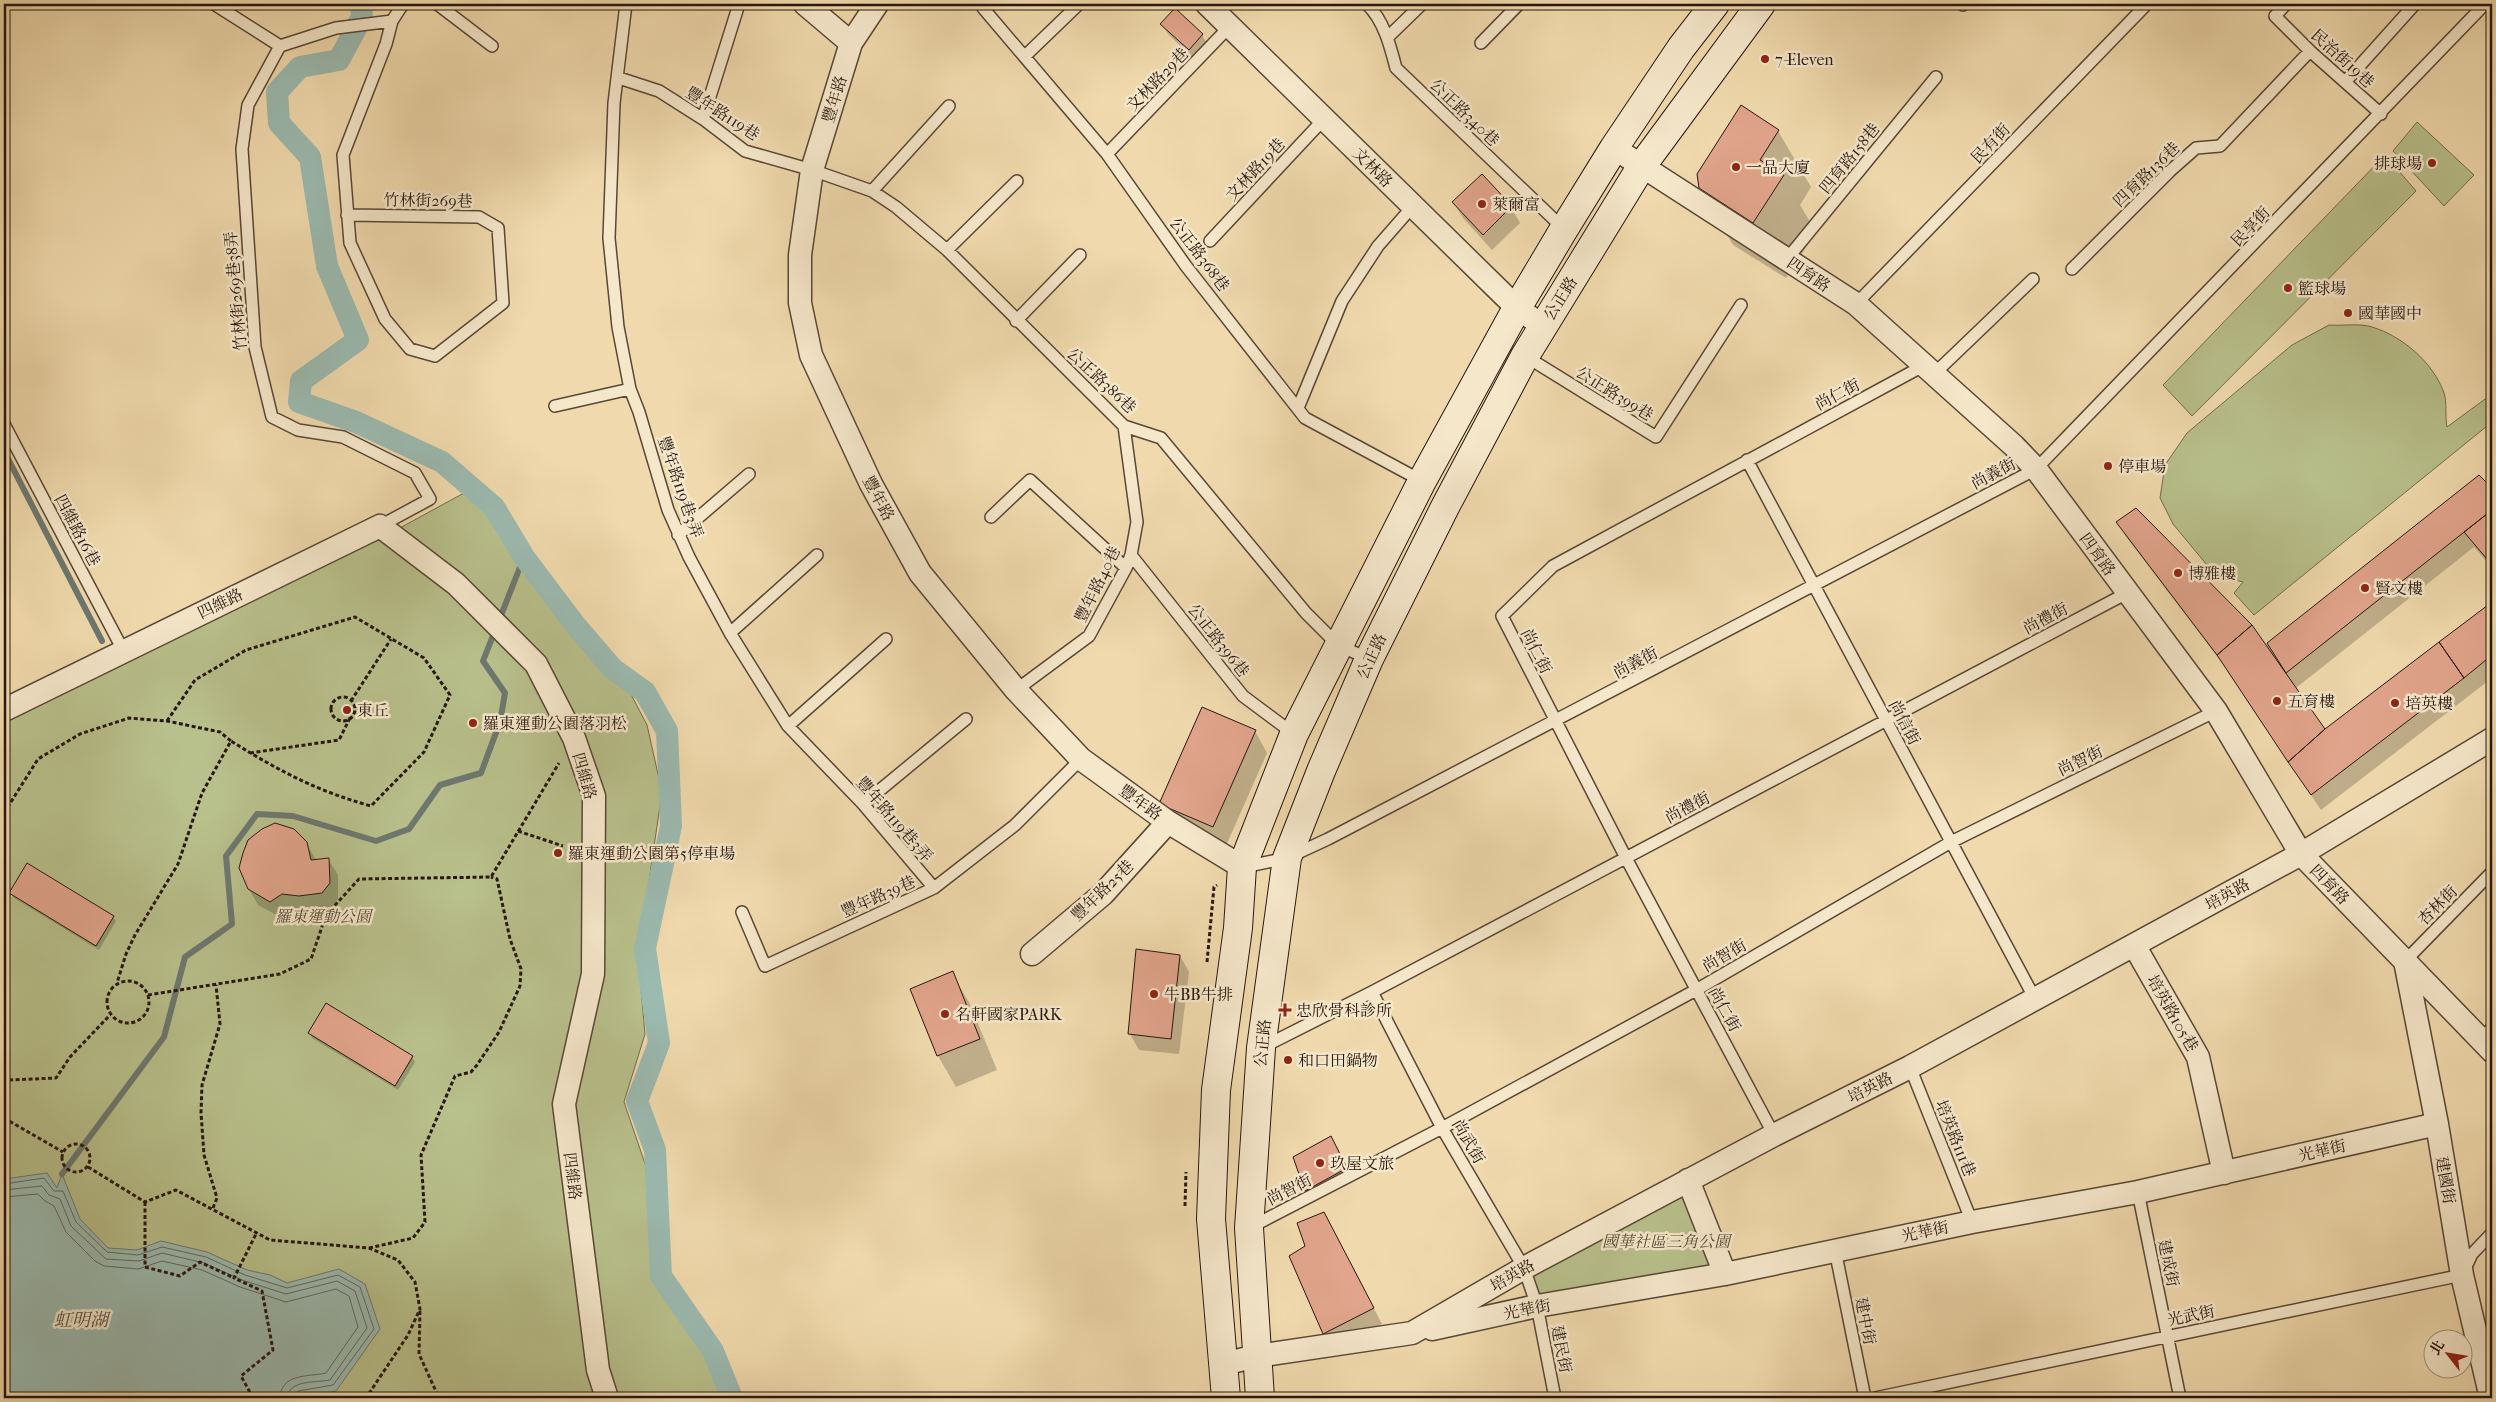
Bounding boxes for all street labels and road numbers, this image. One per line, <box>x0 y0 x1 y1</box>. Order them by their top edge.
street label: 民治街19巷 <box>2307 25 2378 92</box>
street label: 文林路29巷 <box>1123 44 1192 115</box>
street label: 豐年路 <box>818 73 851 125</box>
street label: 公正路340巷 <box>1426 75 1503 150</box>
street label: 豐年路119巷 <box>682 83 763 144</box>
street label: 四育路158巷 <box>1815 119 1883 197</box>
street label: 民有街 <box>1967 119 2014 167</box>
street label: 文林路19巷 <box>1222 134 1289 204</box>
street label: 四育路136巷 <box>2109 138 2184 211</box>
street label: 文林路 <box>1349 144 1396 191</box>
street label: 竹林街269巷 <box>383 190 473 211</box>
street label: 民享街 <box>2227 202 2274 250</box>
street label: 公正路368巷 <box>1166 214 1233 295</box>
street label: 竹林街269巷38弄 <box>221 230 250 352</box>
street label: 四育路 <box>1784 253 1834 296</box>
street label: 公正路 <box>1540 273 1581 324</box>
street label: 公正路386巷 <box>1063 344 1140 417</box>
street label: 公正路399巷 <box>1573 362 1657 425</box>
street label: 尚仁街 <box>1812 375 1863 414</box>
street label: 豐年路119巷3弄 <box>654 434 707 541</box>
street label: 尚義街 <box>1968 454 2019 493</box>
street label: 豐年路 <box>859 473 898 524</box>
street label: 四維路16巷 <box>51 491 104 569</box>
street label: 四育路 <box>2076 529 2119 579</box>
street label: 豐年路40巷 <box>1071 543 1124 625</box>
street label: 四維路 <box>194 584 246 623</box>
street label: 尚禮街 <box>2020 599 2071 638</box>
street label: 公正路396巷 <box>1184 600 1253 681</box>
street label: 尚仁街 <box>1517 626 1556 677</box>
street label: 公正路 <box>1353 630 1390 682</box>
street label: 尚義街 <box>1610 643 1661 682</box>
street label: 尚信街 <box>1885 697 1924 748</box>
street label: 尚智街 <box>2054 741 2106 780</box>
street label: 四維路 <box>569 750 600 802</box>
street label: 豐年路119巷3弄 <box>853 773 937 866</box>
street label: 豐年路 <box>1116 781 1166 824</box>
street label: 尚禮街 <box>1662 788 1713 827</box>
street label: 豐年路25巷 <box>1067 856 1137 925</box>
street label: 四育路 <box>2306 860 2353 908</box>
street label: 豐年路39巷 <box>838 872 918 921</box>
street label: 培英路 <box>2202 874 2253 914</box>
street label: 杏林街 <box>2414 882 2461 929</box>
street label: 尚智街 <box>1699 935 1750 976</box>
street label: 培英路105巷 <box>2143 972 2202 1055</box>
street label: 尚仁街 <box>1705 984 1745 1035</box>
street label: 公正路 <box>1251 1018 1274 1068</box>
street label: 培英路 <box>1845 1068 1896 1107</box>
street label: 培英路111巷 <box>1932 1097 1980 1179</box>
street label: 尚武街 <box>1448 1116 1489 1167</box>
street label: 光華街 <box>2297 1136 2348 1165</box>
street label: 四維路 <box>560 1151 585 1201</box>
street label: 建國街 <box>2432 1155 2459 1205</box>
street label: 尚智街 <box>1264 1170 1315 1209</box>
street label: 光華街 <box>1900 1217 1951 1246</box>
street label: 建成街 <box>2154 1238 2183 1289</box>
street label: 培英路 <box>1487 1255 1538 1296</box>
street label: 光華街 <box>1502 1296 1552 1323</box>
street label: 建中街 <box>1852 1296 1879 1346</box>
street label: 光武街 <box>2166 1301 2217 1330</box>
street label: 建民街 <box>1548 1324 1575 1374</box>

